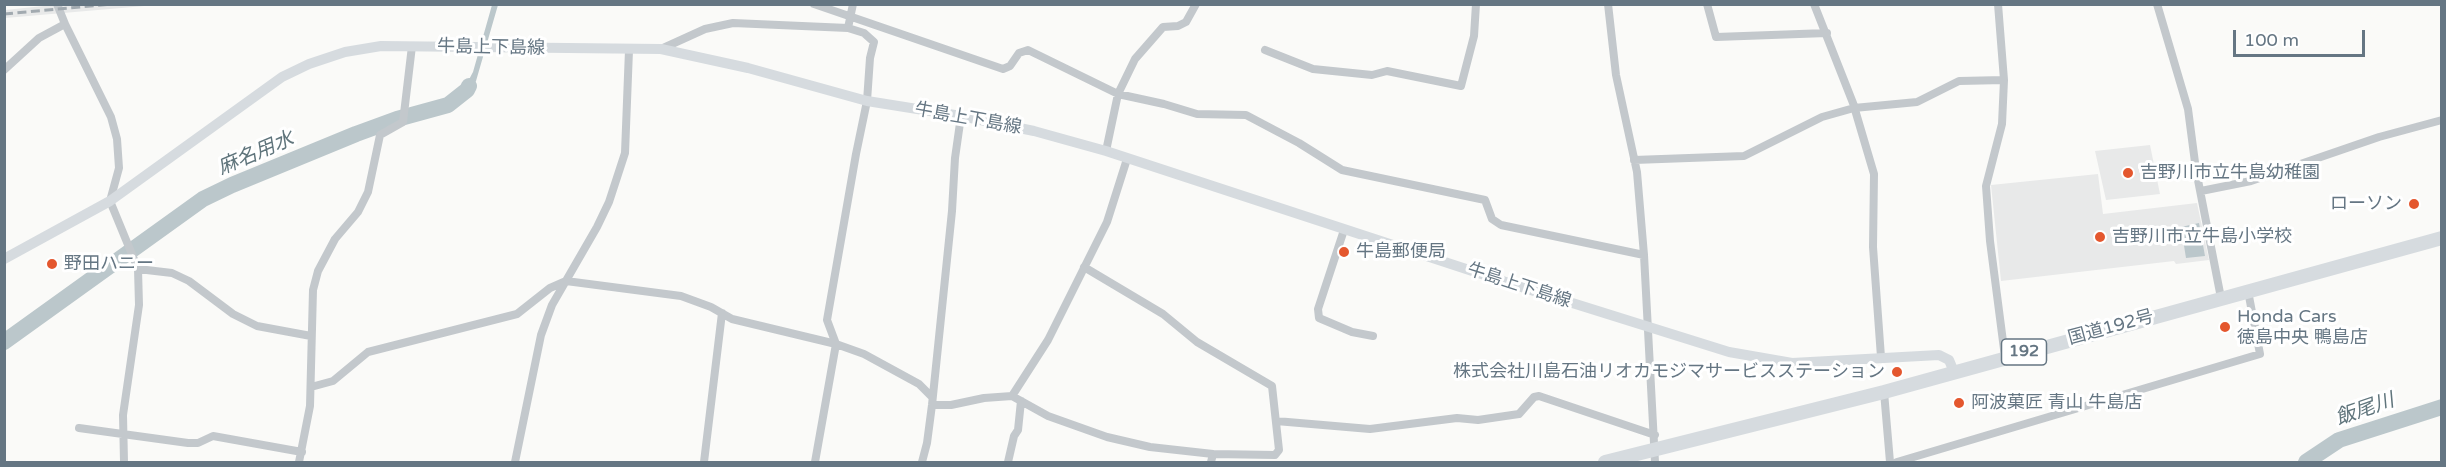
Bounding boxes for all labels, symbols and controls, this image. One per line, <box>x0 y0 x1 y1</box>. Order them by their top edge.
scale bar <box>2236 18 2368 56</box>
text: 100 m <box>2244 29 2299 51</box>
street label: 牛島上下島線 <box>437 36 545 60</box>
street label: 牛島上下島線 <box>913 99 1023 139</box>
water label: 麻名用水 <box>214 127 298 181</box>
place label: 吉野川市立牛島幼稚園 <box>2140 162 2320 184</box>
marker: 吉野川市立牛島幼稚園 <box>2121 166 2135 180</box>
place label: ローソン <box>2330 193 2402 215</box>
marker: ローソン <box>2407 197 2421 211</box>
place label: 吉野川市立牛島小学校 <box>2112 226 2292 248</box>
marker: 吉野川市立牛島小学校 <box>2093 230 2107 244</box>
place label: 牛島郵便局 <box>1356 241 1446 263</box>
marker: 牛島郵便局 <box>1337 245 1351 259</box>
place label: 野田ハニー <box>64 253 154 275</box>
marker: 野田ハニー <box>45 257 59 271</box>
street label: 牛島上下島線 <box>1464 259 1574 313</box>
street label: 国道192号 <box>2066 306 2156 350</box>
place label: Honda Cars 徳島中央 鴨島店 <box>2237 306 2368 348</box>
marker: Honda Cars 徳島中央 鴨島店 <box>2218 320 2232 334</box>
road number: 192 <box>2002 339 2046 365</box>
place label: 株式会社川島石油リオカモジマサービスステーション <box>1453 361 1885 383</box>
marker: 株式会社川島石油リオカモジマサービスステーション <box>1890 365 1904 379</box>
water label: 飯尾川 <box>2333 389 2397 431</box>
place label: 阿波菓匠 青山 牛島店 <box>1971 392 2142 414</box>
marker: 阿波菓匠 青山 牛島店 <box>1952 396 1966 410</box>

